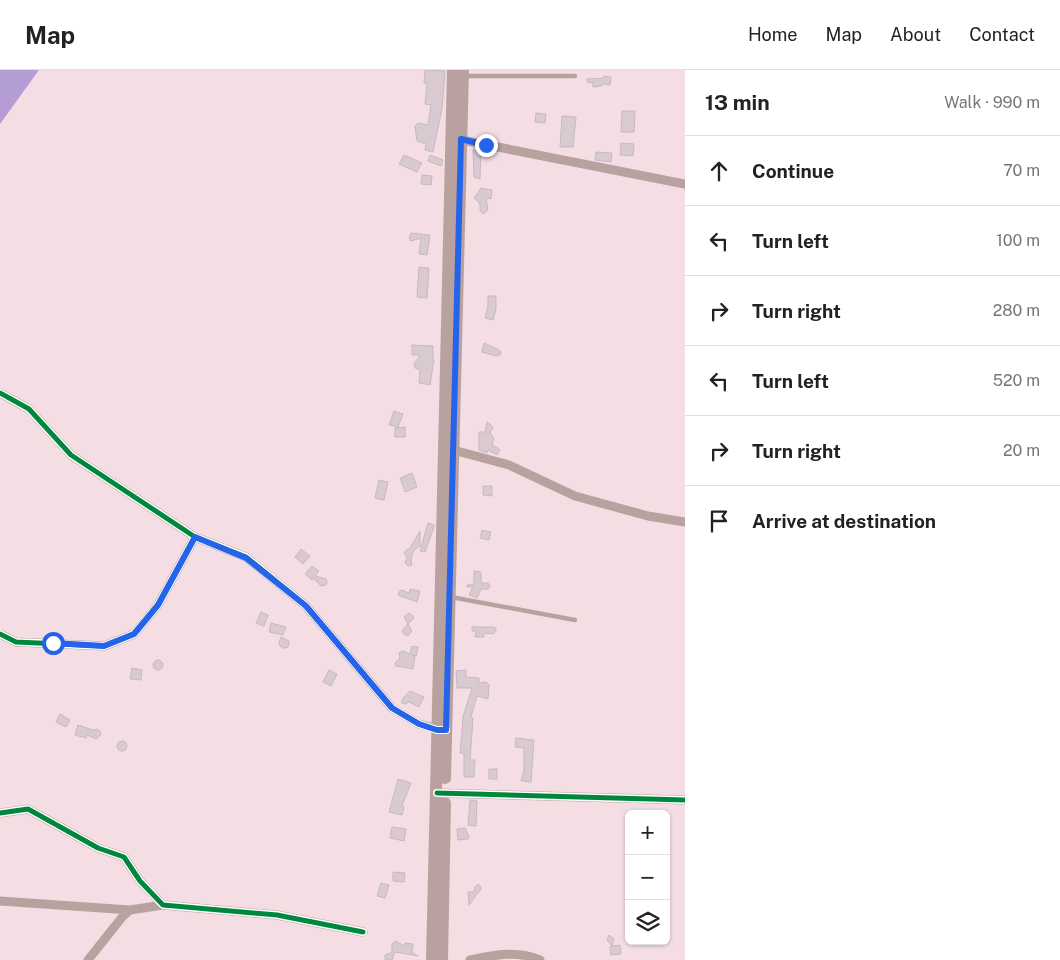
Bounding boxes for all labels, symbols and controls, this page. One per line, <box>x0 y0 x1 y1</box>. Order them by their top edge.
text: Map <box>25 21 75 49</box>
text: Home <box>748 24 798 45</box>
text: Map <box>826 24 862 45</box>
text: About <box>890 24 941 45</box>
text: Contact <box>969 24 1035 45</box>
text: 13 min <box>705 90 770 115</box>
text: Walk · 990 m <box>944 93 1040 112</box>
route end <box>475 134 498 157</box>
icon: ahead <box>705 157 733 185</box>
text: Continue <box>752 160 834 182</box>
text: 70 m <box>1003 161 1040 180</box>
icon: left <box>705 227 733 255</box>
text: Turn left <box>752 230 829 252</box>
text: 100 m <box>996 231 1040 250</box>
icon: right <box>705 297 733 325</box>
text: Turn right <box>752 300 841 322</box>
text: 280 m <box>993 301 1040 320</box>
icon: left <box>705 367 733 395</box>
text: Turn left <box>752 370 829 392</box>
text: 520 m <box>993 371 1040 390</box>
icon: right <box>705 437 733 465</box>
text: Turn right <box>752 440 841 462</box>
text: 20 m <box>1003 441 1040 460</box>
icon: arrive <box>705 507 733 535</box>
text: Arrive at destination <box>752 510 936 532</box>
route start <box>42 632 65 655</box>
map controls <box>625 810 670 945</box>
button: + <box>625 810 670 855</box>
button: − <box>625 855 670 900</box>
button: layers <box>625 900 670 945</box>

